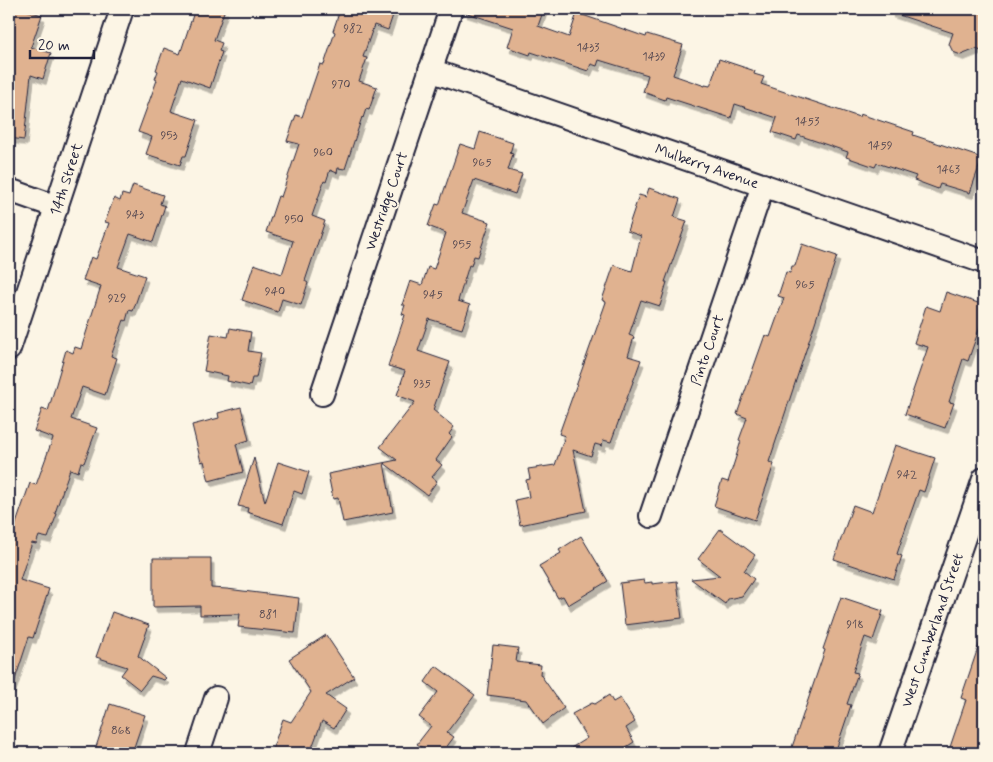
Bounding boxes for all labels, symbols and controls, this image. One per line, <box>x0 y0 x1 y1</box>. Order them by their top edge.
house number: 982 <box>343 21 363 37</box>
scale bar <box>30 28 94 60</box>
text: 20 m <box>38 36 70 56</box>
house number: 1433 <box>577 40 600 56</box>
house number: 1439 <box>642 49 666 65</box>
house number: 970 <box>331 77 351 93</box>
house number: 1453 <box>795 114 820 130</box>
house number: 953 <box>160 128 178 144</box>
house number: 1459 <box>867 138 893 154</box>
street label: 14th Street <box>46 140 88 218</box>
street label: Mulberry Avenue <box>652 140 761 194</box>
house number: 960 <box>313 145 333 161</box>
street label: Westridge Court <box>361 149 414 254</box>
house number: 965 <box>472 155 492 171</box>
house number: 1463 <box>936 162 960 178</box>
house number: 943 <box>126 207 144 223</box>
house number: 950 <box>284 212 304 228</box>
house number: 955 <box>453 237 472 253</box>
house number: 965 <box>795 277 815 293</box>
house number: 940 <box>265 284 285 300</box>
house number: 945 <box>423 287 443 303</box>
house number: 929 <box>108 291 126 307</box>
street label: Pinto Court <box>687 312 729 388</box>
house number: 935 <box>413 376 431 392</box>
house number: 942 <box>897 467 917 483</box>
street label: West Cumberland Street <box>897 550 969 710</box>
house number: 881 <box>259 607 277 623</box>
house number: 918 <box>846 617 864 633</box>
house number: 868 <box>111 723 131 739</box>

